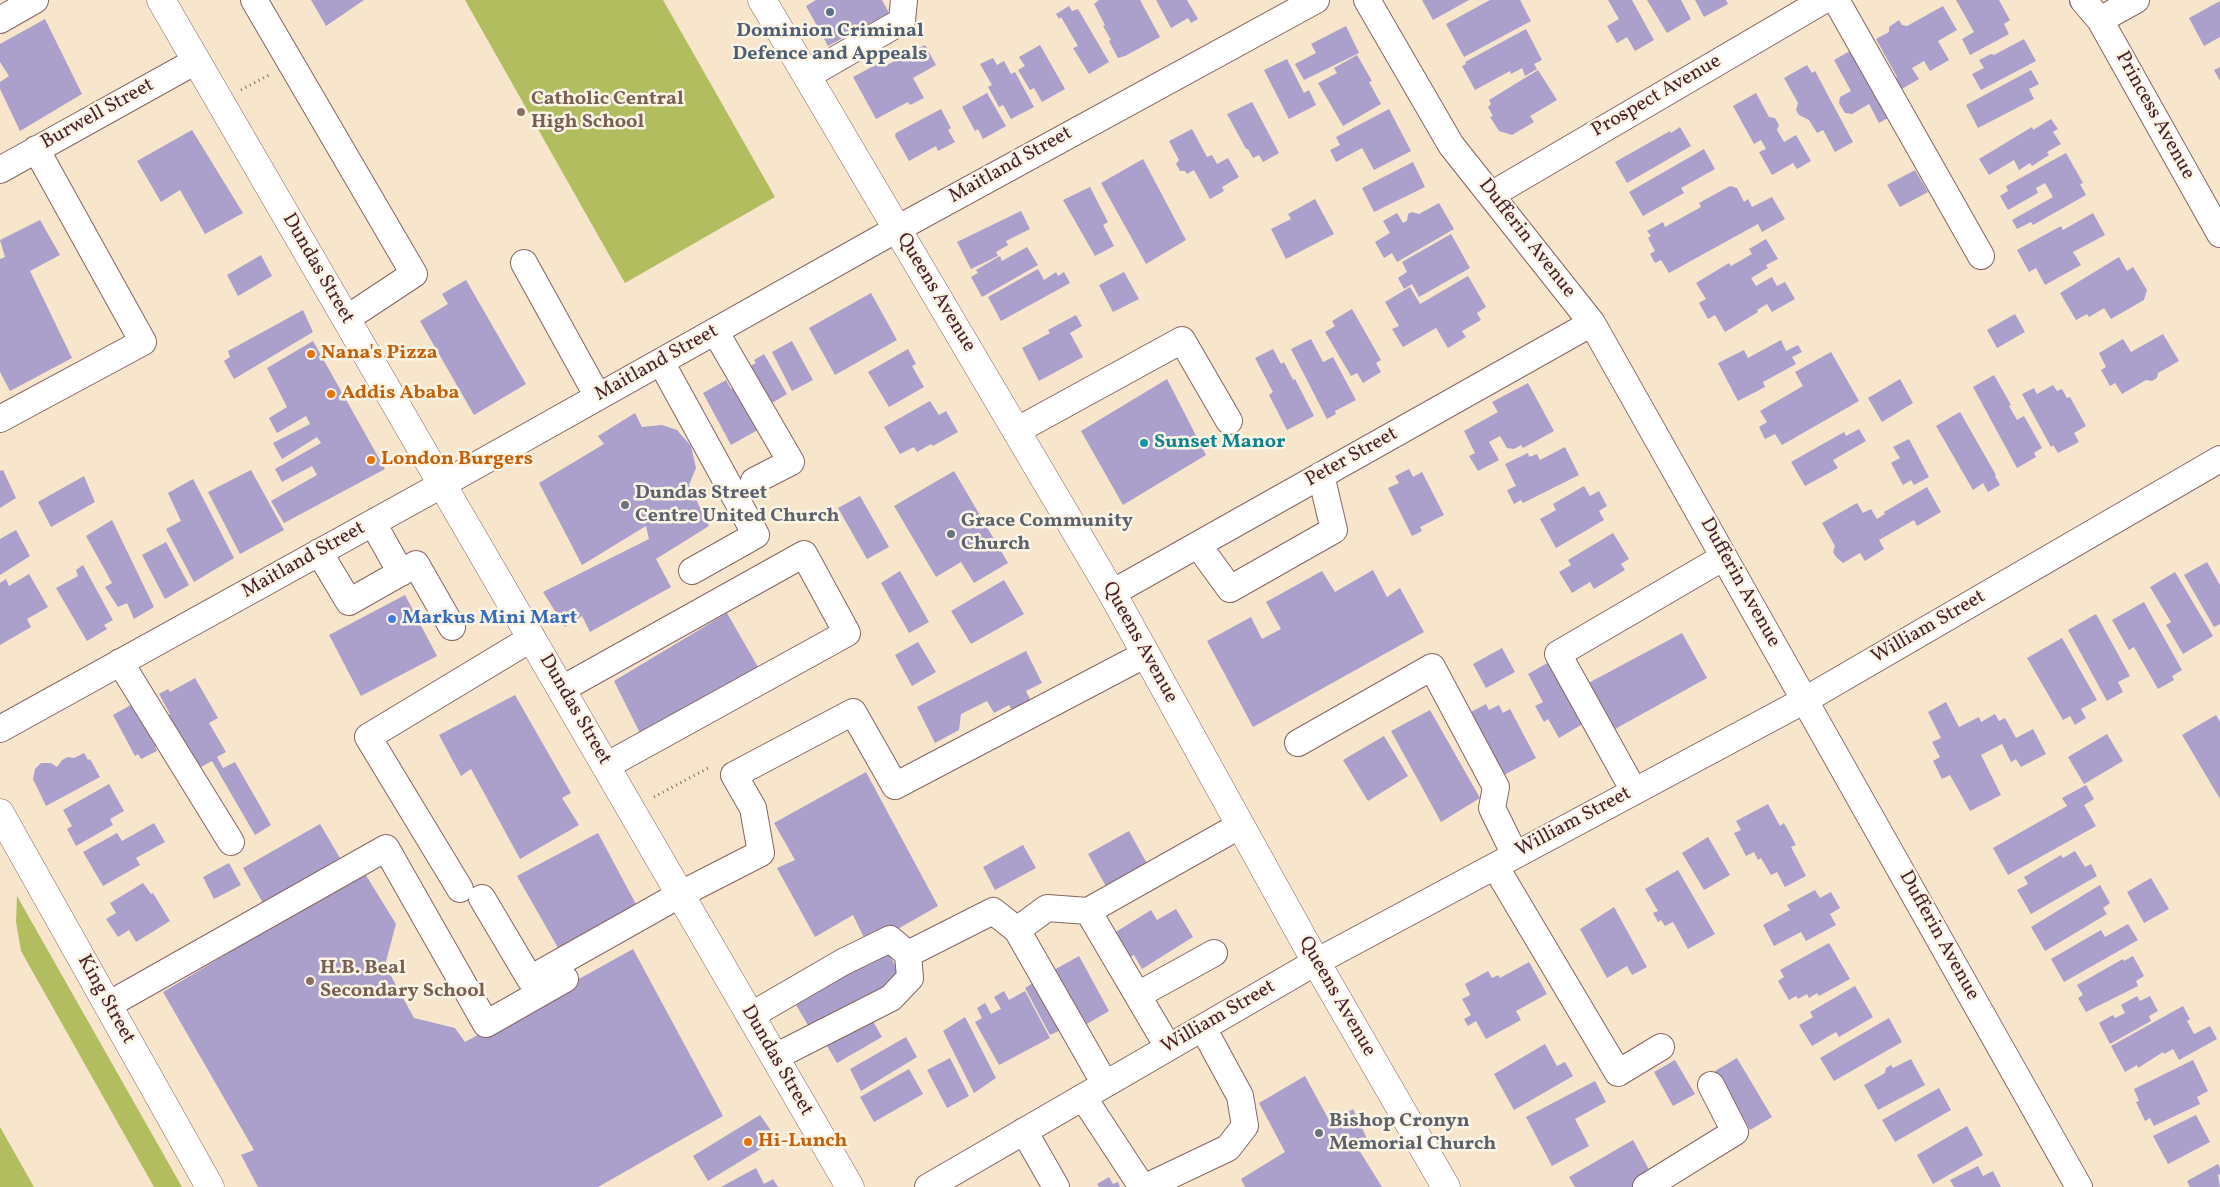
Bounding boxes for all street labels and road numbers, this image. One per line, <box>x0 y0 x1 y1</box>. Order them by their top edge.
street label: Princess Avenue <box>2109 48 2199 184</box>
street label: Prospect Avenue <box>1588 50 1726 144</box>
street label: Burwell Street <box>37 74 159 156</box>
street label: Maitland Street <box>945 122 1077 210</box>
street label: Dufferin Avenue <box>1472 175 1580 303</box>
street label: Dundas Street <box>276 209 358 329</box>
street label: Queens Avenue <box>890 229 980 357</box>
street label: Maitland Street <box>591 320 723 408</box>
street label: Peter Street <box>1302 423 1402 493</box>
street label: Dufferin Avenue <box>1693 514 1785 652</box>
street label: Maitland Street <box>238 517 370 605</box>
street label: Queens Avenue <box>1096 578 1182 708</box>
street label: William Street <box>1868 586 1990 670</box>
street label: Dundas Street <box>533 650 615 770</box>
street label: William Street <box>1512 782 1636 864</box>
street label: Dufferin Avenue <box>1892 867 1984 1005</box>
street label: Queens Avenue <box>1292 933 1380 1061</box>
street label: King Street <box>71 951 139 1049</box>
street label: William Street <box>1158 976 1280 1060</box>
street label: Dundas Street <box>735 1001 817 1121</box>

